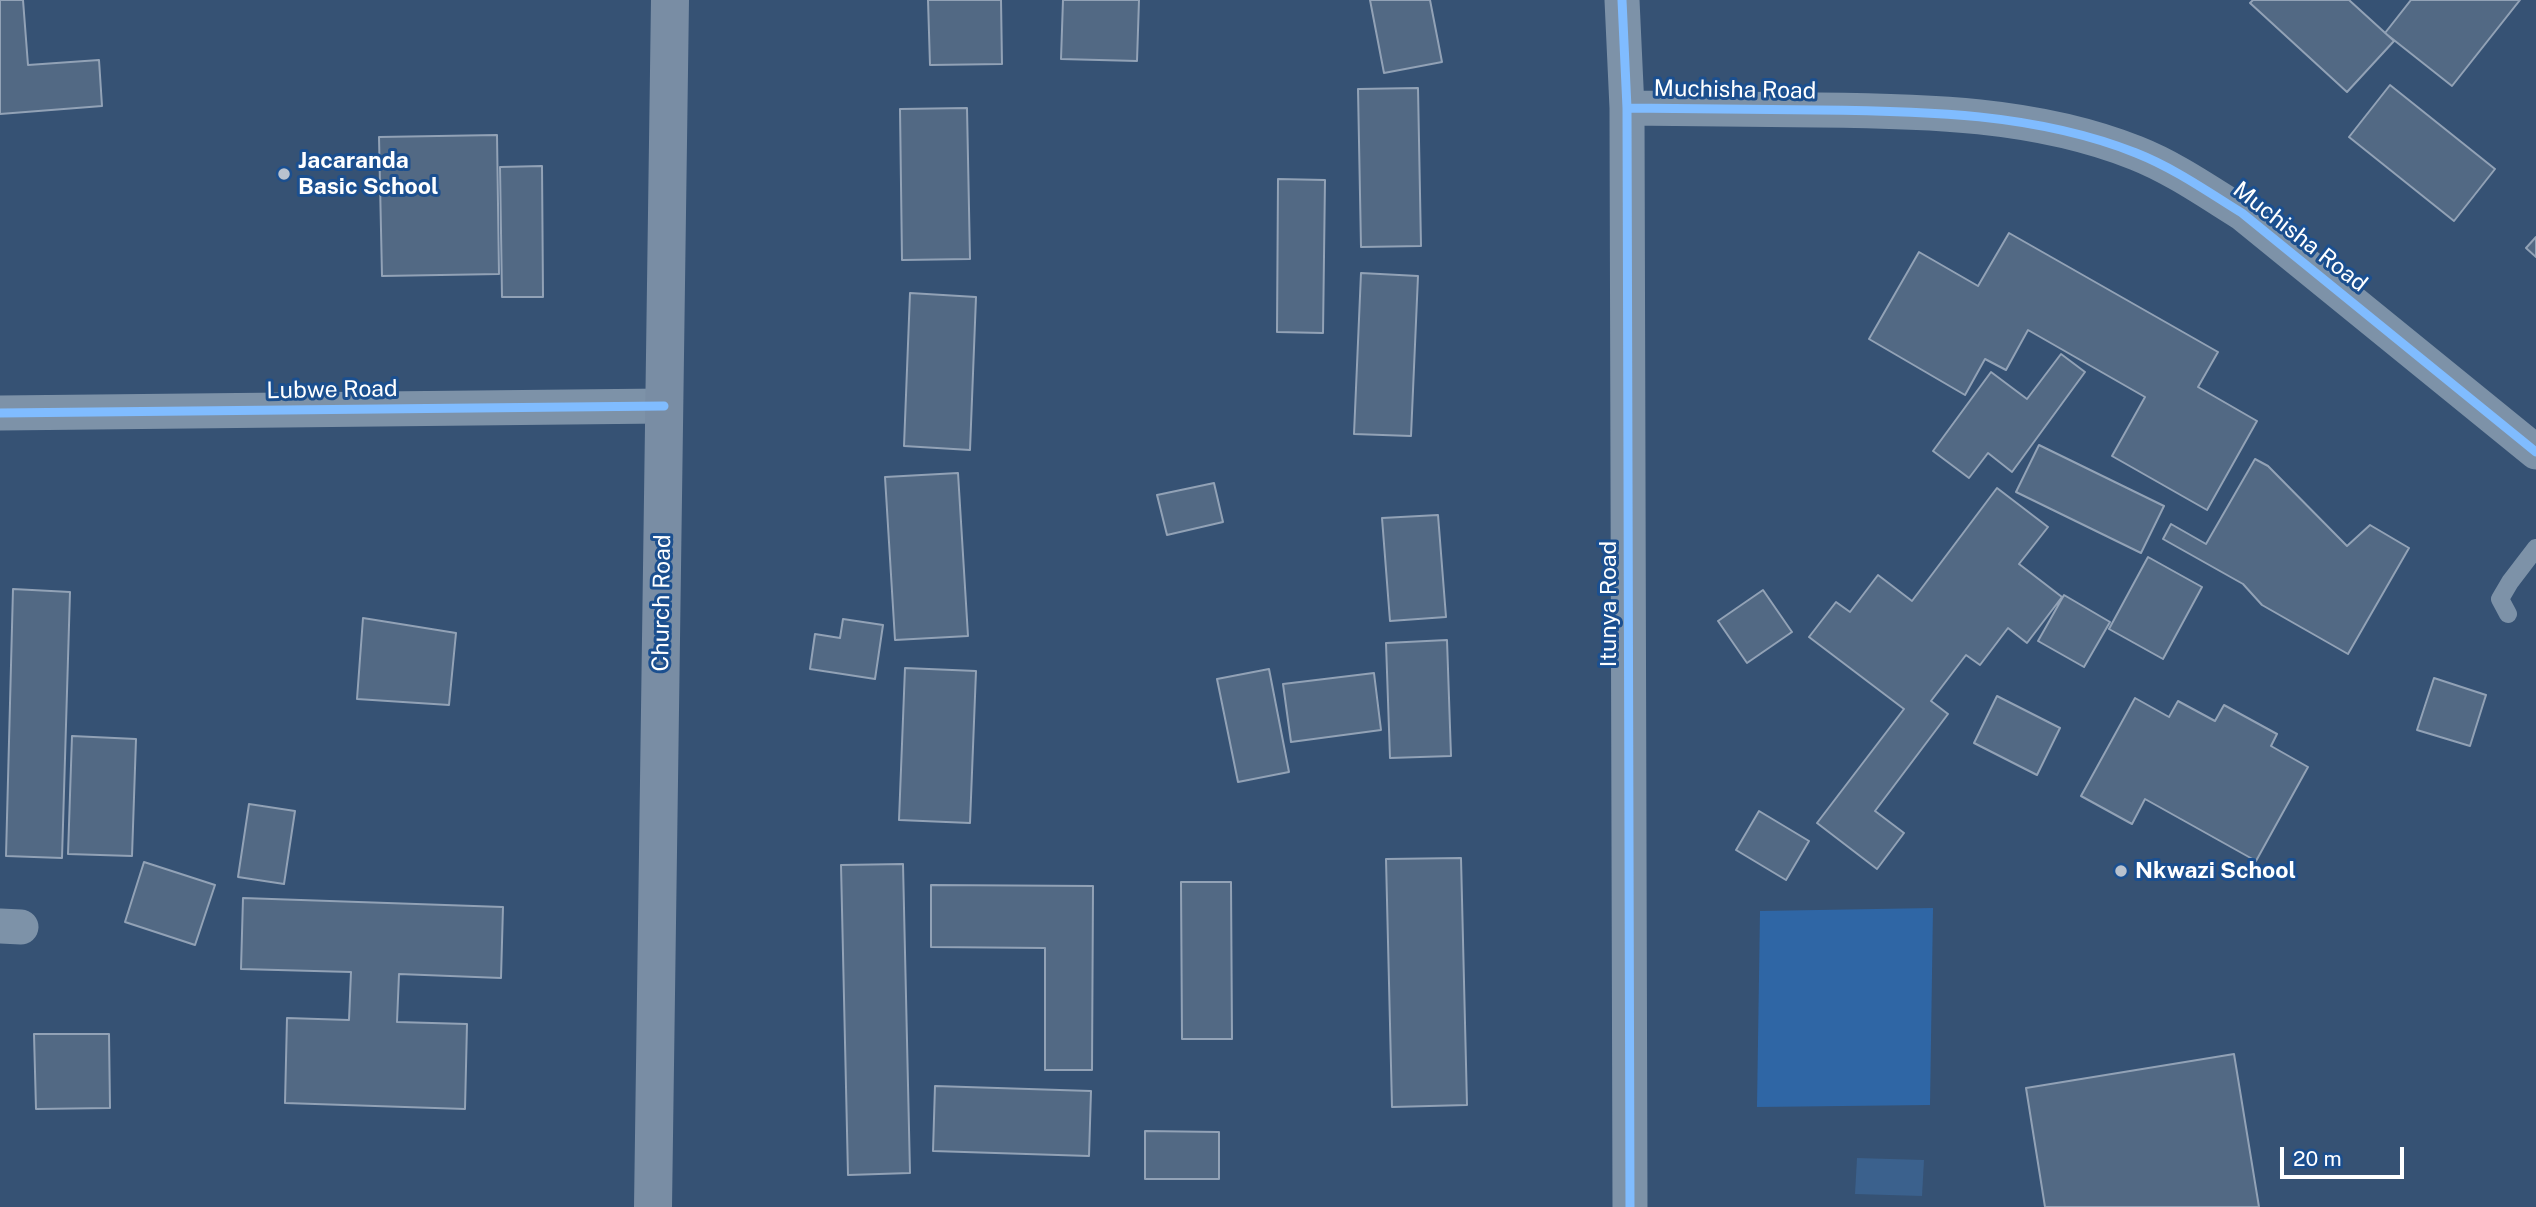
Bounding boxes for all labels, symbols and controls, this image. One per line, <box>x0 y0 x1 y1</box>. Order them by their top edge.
street label: Muchisha Road <box>1653 75 1817 105</box>
place label: Jacaranda Basic School <box>298 147 439 201</box>
marker: Jacaranda Basic School <box>276 166 292 182</box>
street label: Muchisha Road <box>2227 176 2373 298</box>
street label: Lubwe Road <box>266 375 398 405</box>
street label: Church Road <box>647 534 677 672</box>
street label: Itunya Road <box>1595 541 1623 667</box>
place label: Nkwazi School <box>2135 857 2296 885</box>
marker: Nkwazi School <box>2113 863 2129 879</box>
scale bar <box>2284 1134 2408 1178</box>
text: 20 m <box>2293 1146 2342 1171</box>

